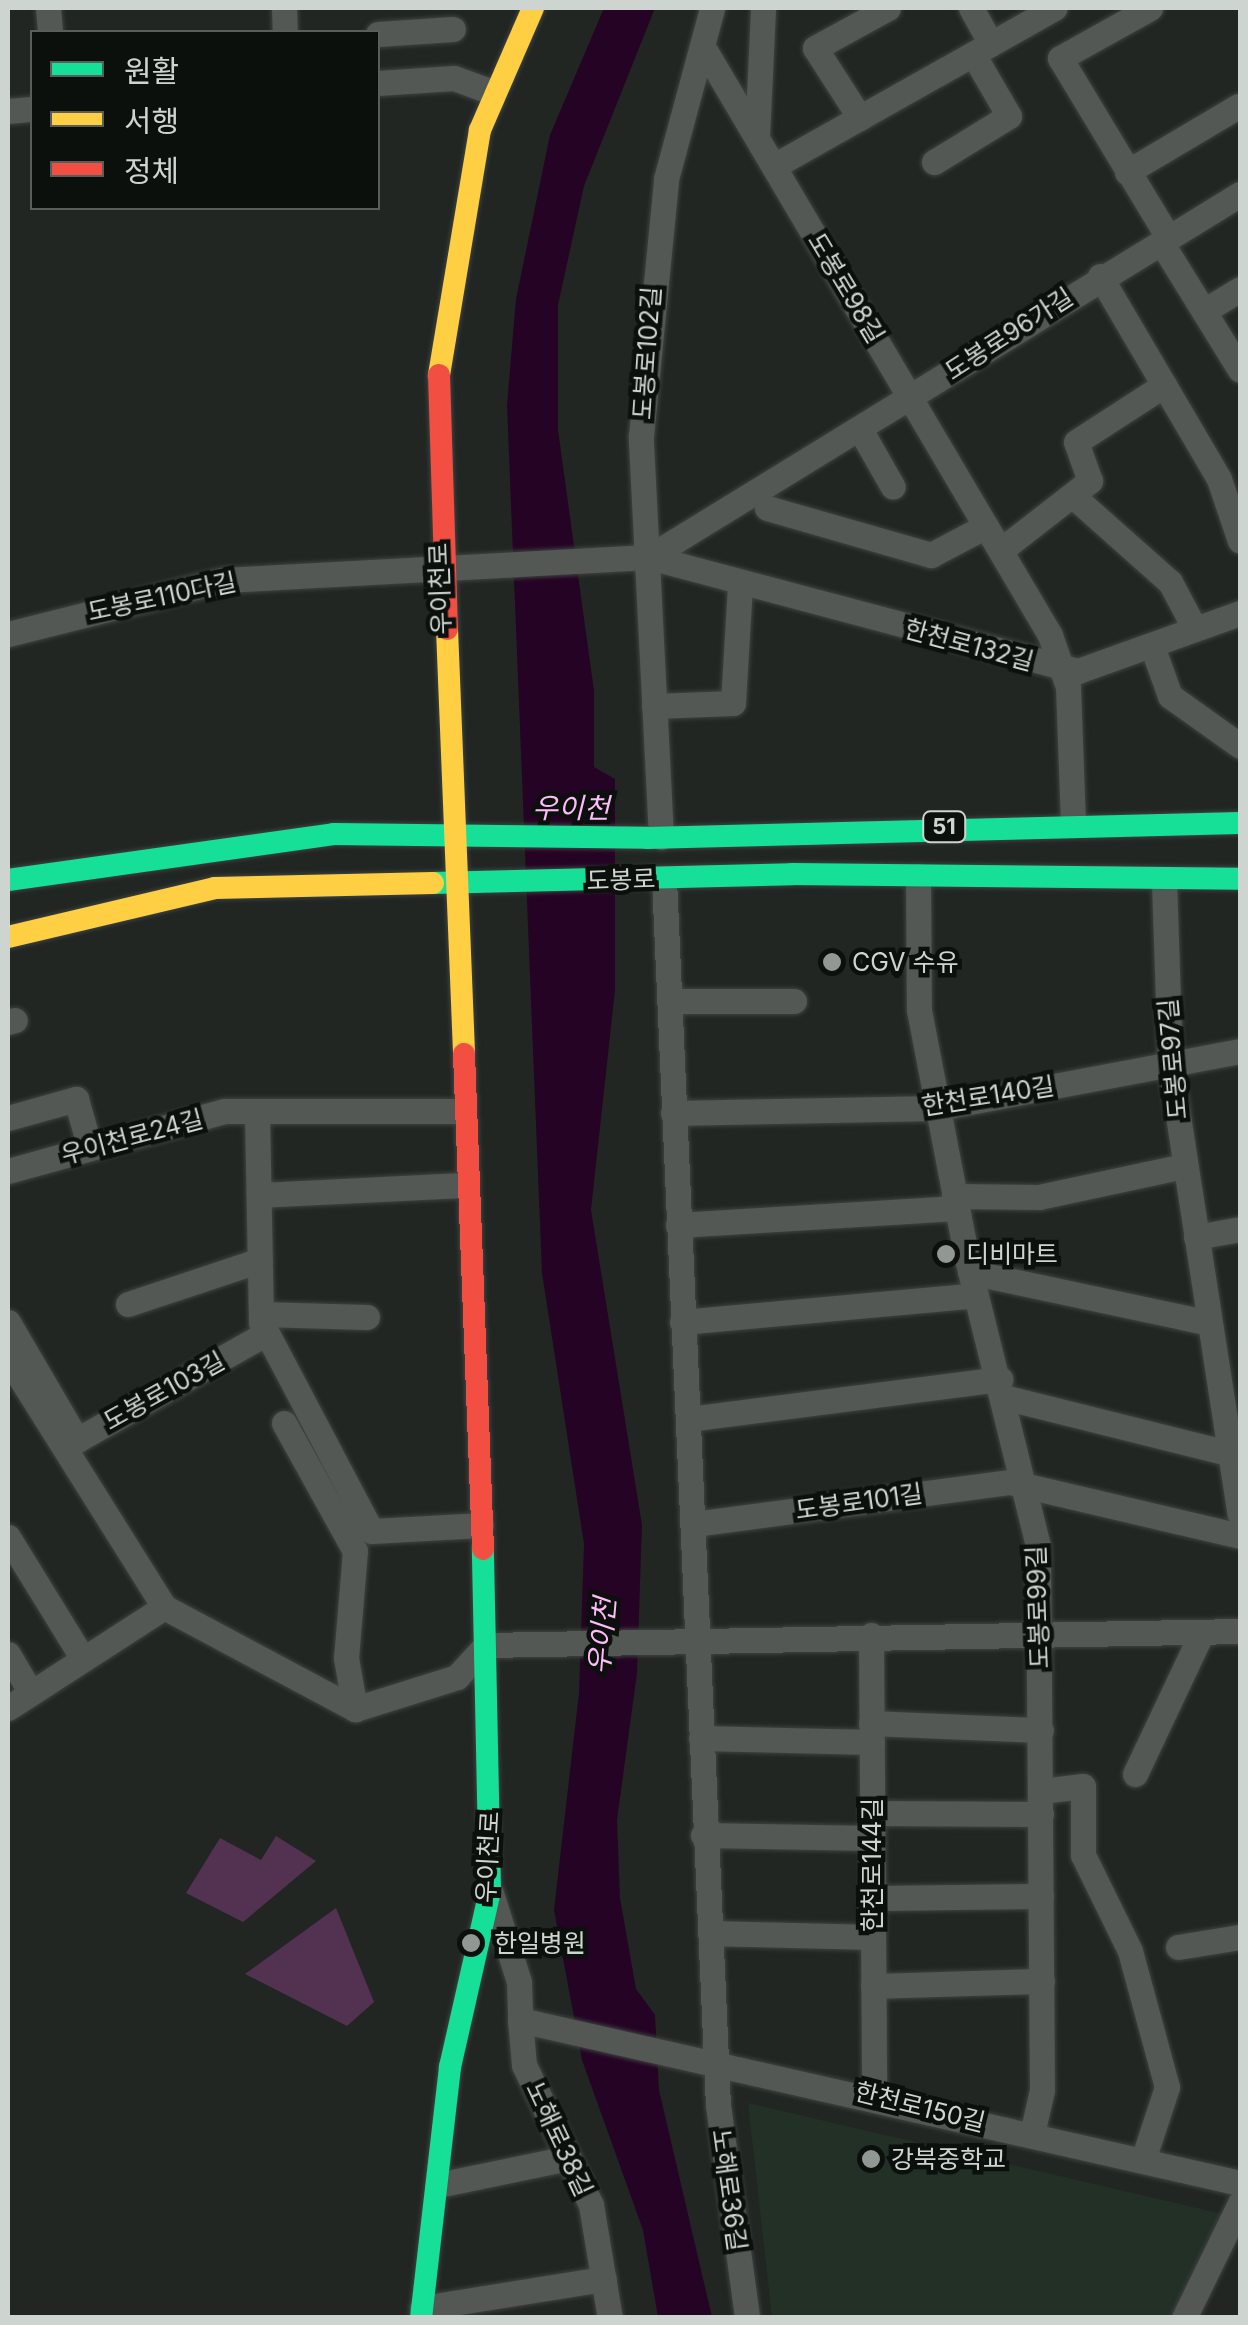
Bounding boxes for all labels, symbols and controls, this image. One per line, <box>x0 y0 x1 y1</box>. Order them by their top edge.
legend <box>30 30 380 210</box>
text: 원활 <box>124 53 179 89</box>
text: 서행 <box>124 103 179 139</box>
text: 정체 <box>124 153 179 189</box>
street label: 도봉로98길 <box>801 228 891 348</box>
street label: 도봉로96가길 <box>940 282 1078 386</box>
street label: 도봉로102길 <box>627 286 667 420</box>
street label: 우이천로 <box>423 543 457 635</box>
street label: 도봉로110다길 <box>85 567 239 627</box>
street label: 한천로132길 <box>901 613 1037 677</box>
water label: 우이천 <box>532 791 610 825</box>
road number: 51 <box>922 810 966 844</box>
street label: 도봉로 <box>586 864 656 896</box>
place label: CGV 수유 <box>852 947 959 977</box>
marker: CGV 수유 <box>821 951 843 973</box>
street label: 도봉로97길 <box>1153 997 1193 1121</box>
street label: 한천로140길 <box>919 1071 1057 1121</box>
street label: 우이천로24길 <box>58 1104 206 1170</box>
place label: 디비마트 <box>966 1239 1058 1269</box>
marker: 디비마트 <box>935 1243 957 1265</box>
street label: 도봉로103길 <box>98 1346 230 1436</box>
street label: 도봉로101길 <box>793 1478 925 1526</box>
street label: 도봉로99길 <box>1021 1545 1055 1669</box>
water label: 우이천 <box>582 1596 622 1676</box>
street label: 한천로144길 <box>857 1798 887 1932</box>
street label: 우이천로 <box>471 1810 505 1904</box>
place label: 한일병원 <box>494 1928 586 1958</box>
marker: 한일병원 <box>458 1930 484 1956</box>
street label: 한천로150길 <box>852 2076 988 2138</box>
street label: 노해로38길 <box>519 2077 599 2201</box>
street label: 노해로36길 <box>706 2127 752 2253</box>
place label: 강북중학교 <box>891 2144 1006 2174</box>
marker: 강북중학교 <box>860 2148 882 2170</box>

